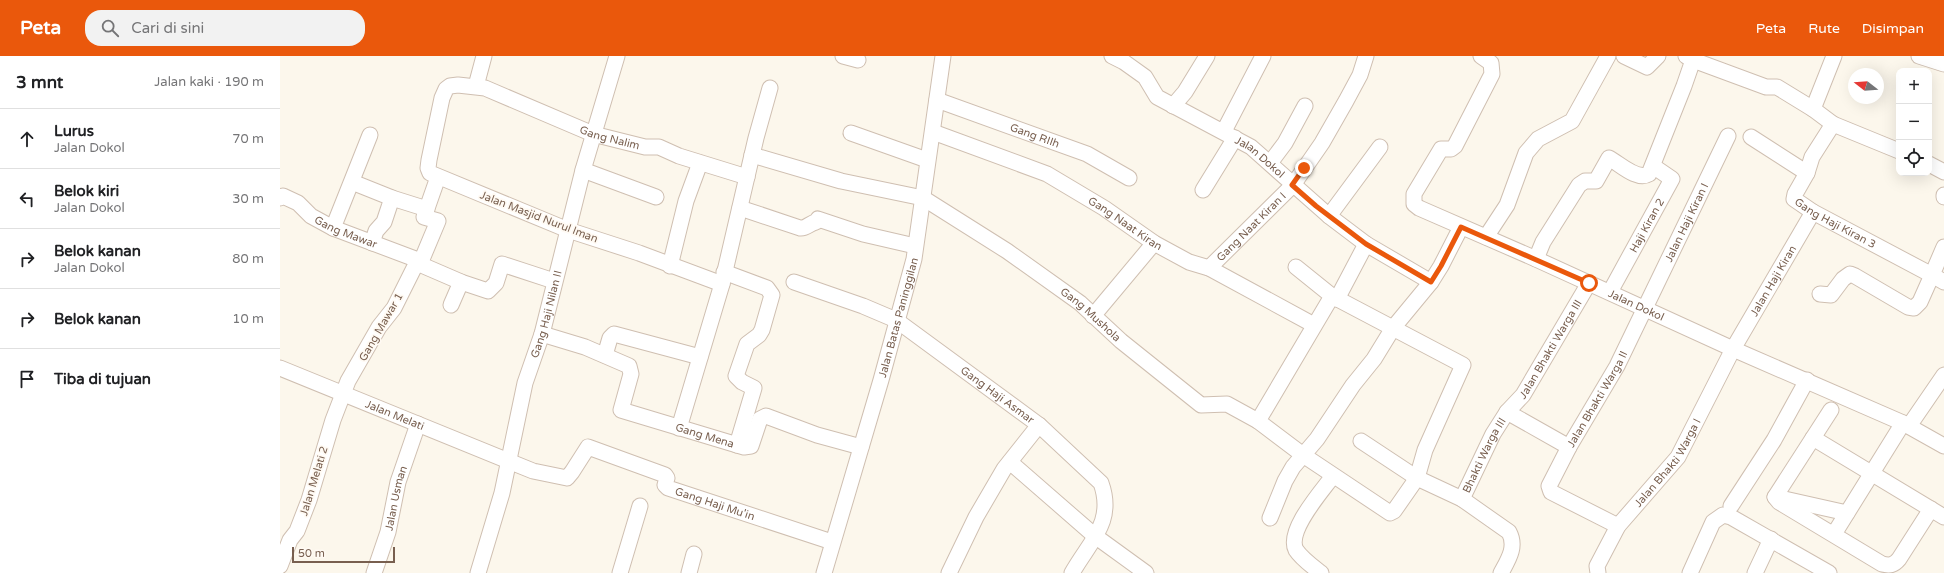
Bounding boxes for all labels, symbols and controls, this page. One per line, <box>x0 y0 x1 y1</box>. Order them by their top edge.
search box <box>85 10 365 46</box>
text: Peta <box>20 17 61 39</box>
icon: search <box>99 17 121 39</box>
text: Cari di sini <box>131 19 204 37</box>
text: Peta <box>1756 20 1786 37</box>
text: Rute <box>1808 20 1840 37</box>
text: Disimpan <box>1862 20 1924 37</box>
north arrow <box>1848 68 1884 104</box>
map controls <box>1896 68 1932 176</box>
button: + <box>1896 68 1932 104</box>
text: 3 mnt <box>16 72 63 93</box>
text: Jalan kaki · 190 m <box>154 74 264 90</box>
button: − <box>1896 104 1932 140</box>
street label: Gang RIIh <box>1008 120 1061 150</box>
text: Lurus <box>54 122 94 140</box>
street label: Gang Nalim <box>578 123 641 152</box>
icon: ahead <box>16 128 38 150</box>
text: 70 m <box>232 131 264 147</box>
street label: Jalan Dokol <box>1233 133 1287 180</box>
text: Jalan Dokol <box>54 140 125 156</box>
button: locate <box>1896 140 1932 176</box>
route end <box>1295 159 1313 177</box>
street label: Jalan Haji Kiran I <box>1662 181 1711 264</box>
text: Belok kiri <box>54 182 119 200</box>
icon: left <box>16 188 38 210</box>
street label: Jalan Masjid Nurul Iman <box>478 189 600 245</box>
street label: Gang Naat Kiran I <box>1214 189 1288 264</box>
text: 30 m <box>232 191 264 207</box>
street label: Gang Naat Kiran <box>1086 194 1164 253</box>
street label: Gang Haji Kiran 3 <box>1792 195 1878 251</box>
street label: Haji Kiran 2 <box>1626 196 1667 255</box>
text: Jalan Dokol <box>54 200 125 216</box>
street label: Gang Mawar <box>312 213 380 251</box>
text: Belok kanan <box>54 242 141 260</box>
street label: Jalan Haji Kiran <box>1747 243 1799 319</box>
icon: right <box>16 248 38 270</box>
text: 80 m <box>232 251 264 267</box>
street label: Jalan Batas Paninggilan <box>875 256 921 379</box>
text: Jalan Dokol <box>54 260 125 276</box>
street label: Gang Haji Nilan II <box>528 269 564 360</box>
route start <box>1580 274 1598 292</box>
street label: Gang Mushola <box>1058 285 1124 344</box>
street label: Jalan Dokol <box>1606 286 1666 323</box>
street label: Gang Mawar 1 <box>356 291 406 363</box>
street label: Jalan Bhakti Warga III <box>1516 297 1584 401</box>
icon: right <box>16 308 38 330</box>
text: Belok kanan <box>54 310 141 328</box>
text: 10 m <box>232 311 264 327</box>
street label: Jalan Bhakti Warga II <box>1564 349 1630 449</box>
street label: Gang Haji Asmar <box>958 363 1038 426</box>
icon: arrive <box>16 368 38 390</box>
text: Tiba di tujuan <box>54 370 151 388</box>
street label: Jalan Melati <box>364 397 426 433</box>
street label: Bhakti Warga III <box>1459 415 1508 495</box>
street label: Jalan Bhakti Warga I <box>1631 416 1703 509</box>
street label: Gang Mena <box>674 420 736 450</box>
street label: Jalan Melati 2 <box>297 445 331 517</box>
street label: Jalan Usman <box>382 464 410 532</box>
street label: Gang Haji Mu'in <box>674 484 757 523</box>
scale bar <box>292 545 395 564</box>
text: 50 m <box>298 547 325 560</box>

